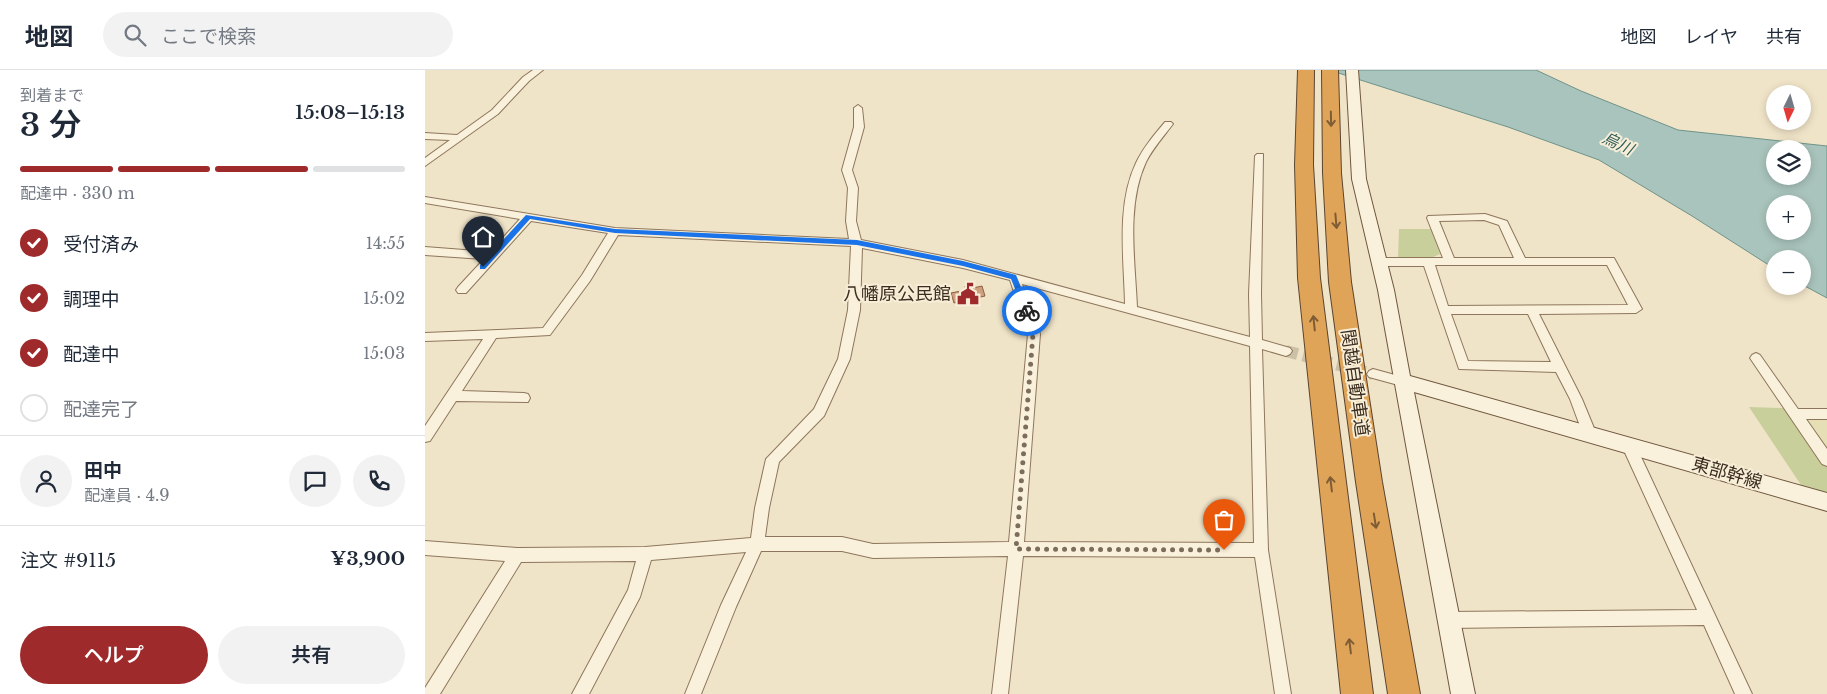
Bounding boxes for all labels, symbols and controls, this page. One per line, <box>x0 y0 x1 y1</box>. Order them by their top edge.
search box <box>103 12 453 57</box>
icon: search <box>121 21 149 49</box>
text: 地図 <box>25 22 73 51</box>
text: ここで検索 <box>161 25 256 48</box>
text: 地図 <box>1621 26 1657 48</box>
text: レイヤ <box>1685 26 1738 48</box>
text: 共有 <box>1766 26 1802 48</box>
text: 到着まで <box>20 85 84 105</box>
north arrow <box>1766 85 1811 130</box>
map controls <box>1766 85 1811 295</box>
text: 15:08–15:13 <box>295 101 405 124</box>
text: 3 分 <box>20 105 81 145</box>
one-way arrow <box>1326 110 1335 126</box>
water label: 烏川 <box>1599 127 1639 160</box>
button: layers <box>1766 140 1811 185</box>
text: 配達中 · 330 m <box>20 183 135 203</box>
button: + <box>1766 195 1811 240</box>
one-way arrow <box>1331 213 1340 229</box>
pin <box>462 216 504 267</box>
icon: home <box>469 223 497 251</box>
icon: check <box>20 229 48 257</box>
text: 受付済み <box>63 233 139 256</box>
text: 14:55 <box>366 233 405 253</box>
button: − <box>1766 250 1811 295</box>
public building icon: 八幡原公民館 <box>955 281 981 307</box>
place label: 八幡原公民館 <box>843 283 951 305</box>
icon: check <box>20 284 48 312</box>
courier <box>1002 286 1052 336</box>
text: 調理中 <box>63 288 120 311</box>
text: 15:02 <box>363 288 405 308</box>
icon: bike <box>1013 297 1041 325</box>
one-way arrow <box>1309 315 1319 331</box>
street label: 関越自動車道 <box>1337 328 1373 438</box>
icon: check <box>20 339 48 367</box>
text: 配達中 <box>63 343 120 366</box>
text: 15:03 <box>363 343 405 363</box>
text: 配達完了 <box>63 398 139 421</box>
street label: 東部幹線 <box>1689 453 1765 493</box>
button: person <box>20 455 72 507</box>
button: chat <box>289 455 341 507</box>
button: phone <box>353 455 405 507</box>
text: 田中 <box>84 459 122 482</box>
one-way arrow <box>1326 477 1336 493</box>
text: 配達員 · 4.9 <box>84 485 170 505</box>
pin <box>1203 499 1245 550</box>
icon: bag <box>1210 506 1238 534</box>
one-way arrow <box>1371 513 1381 529</box>
text: ¥3,900 <box>330 547 405 570</box>
text: 注文 #9115 <box>20 549 116 572</box>
button: ヘルプ <box>20 626 208 684</box>
button: 共有 <box>218 626 405 684</box>
one-way arrow <box>1345 638 1355 654</box>

